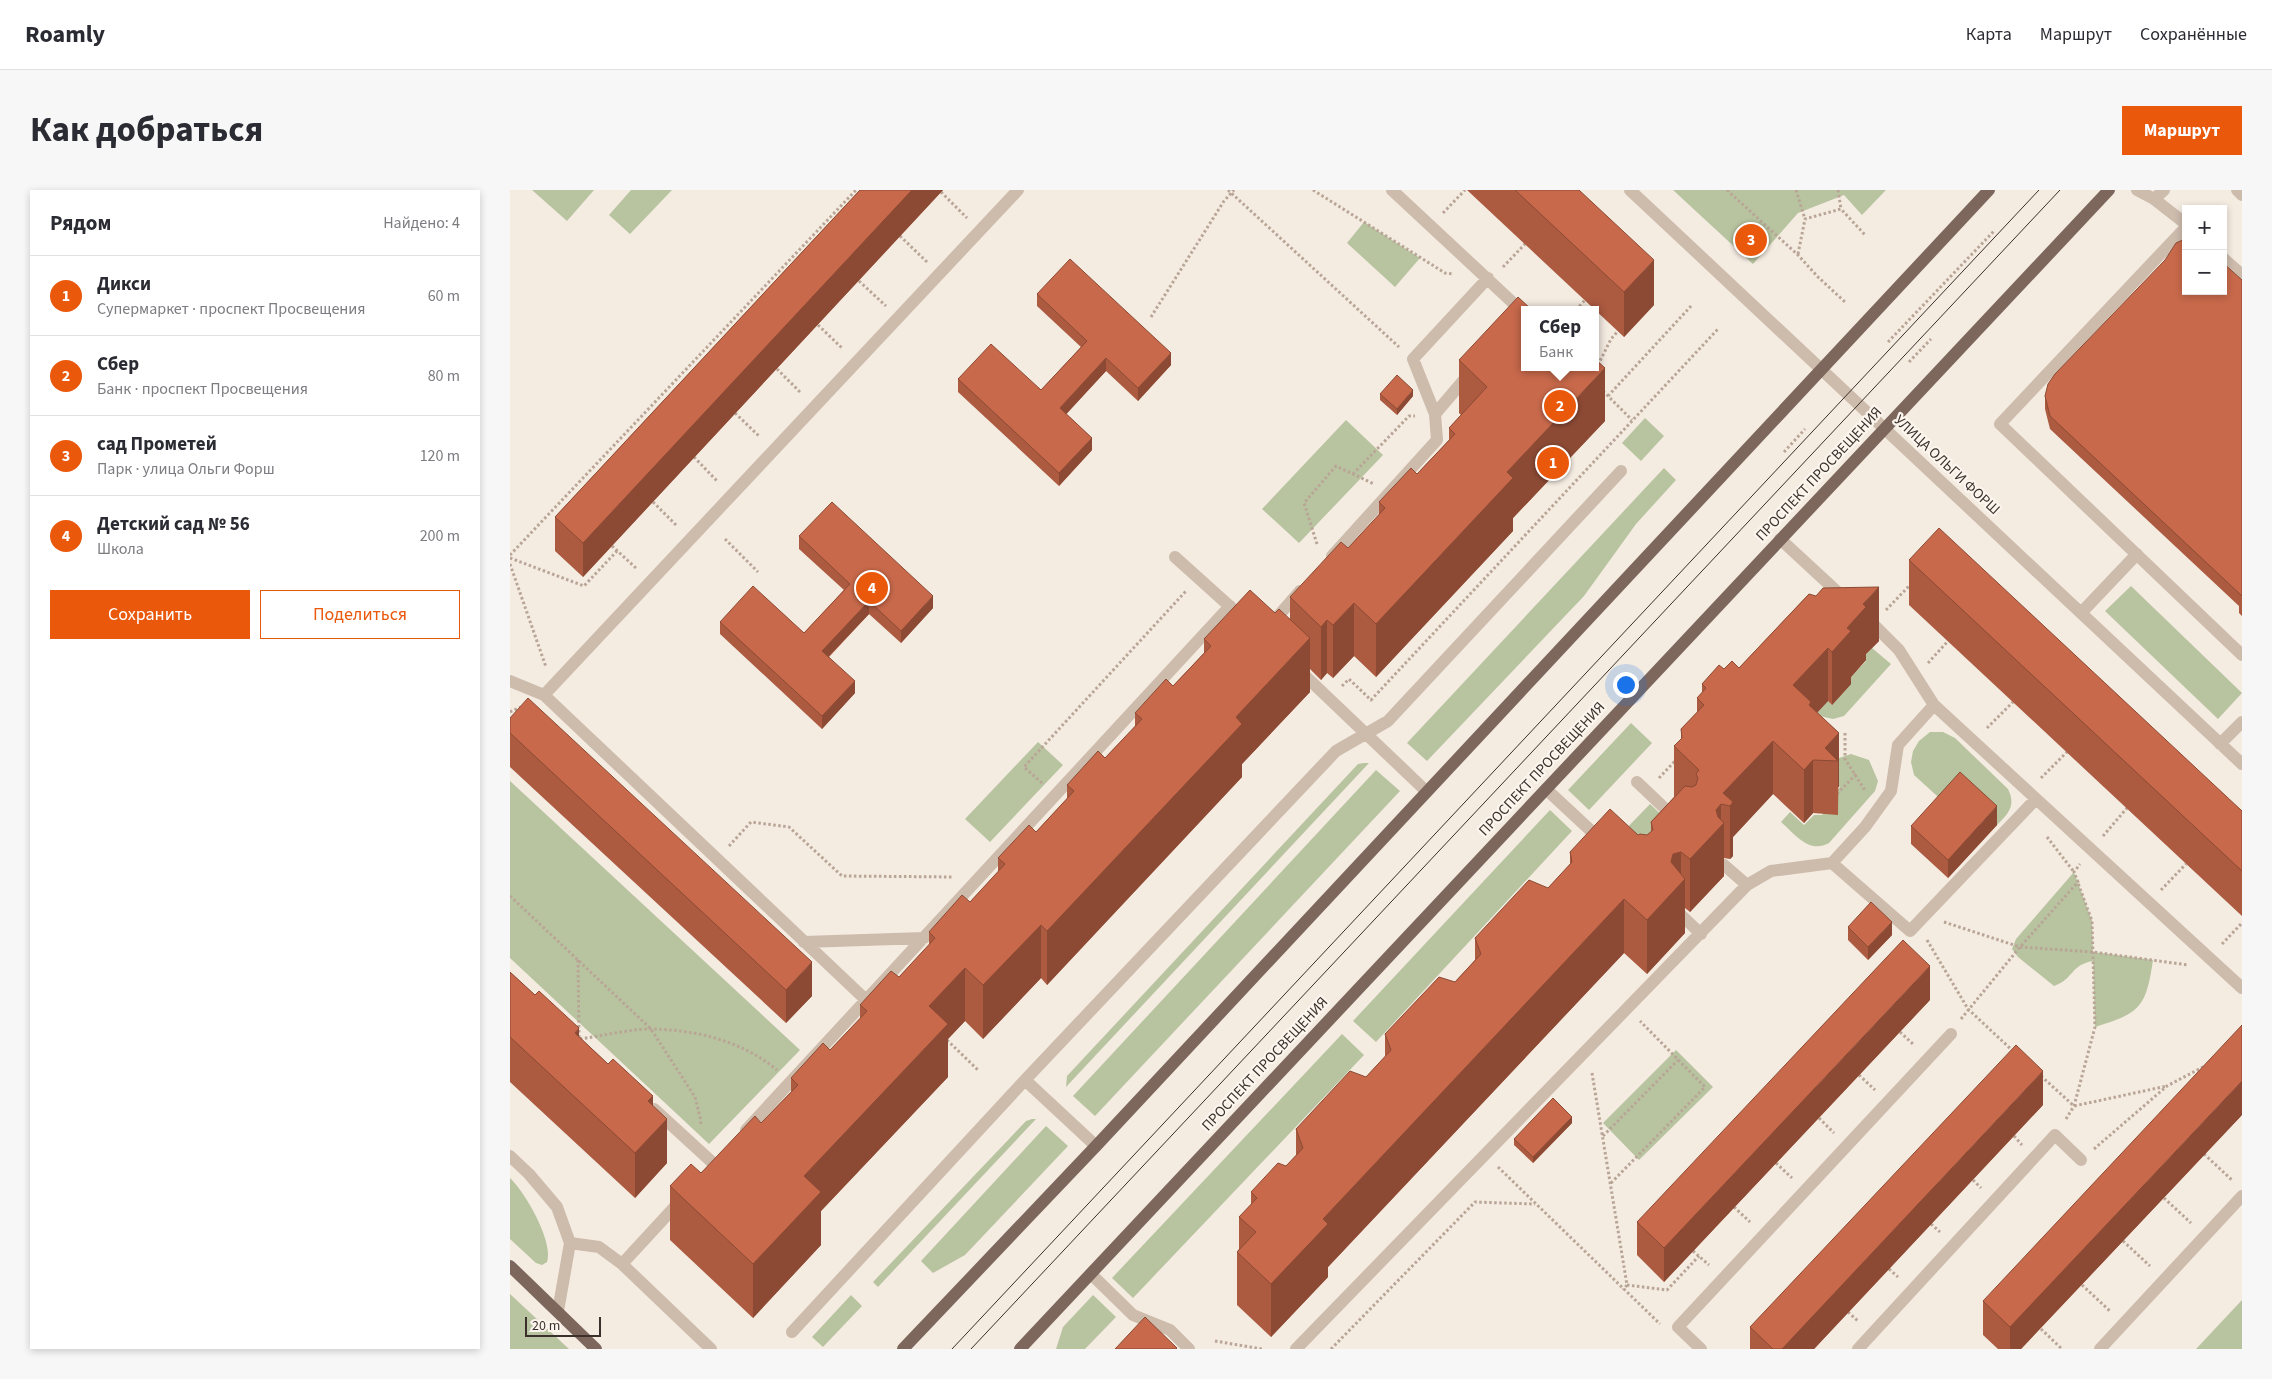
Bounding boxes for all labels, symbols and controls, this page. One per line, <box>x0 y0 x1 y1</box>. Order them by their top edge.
text: Roamly <box>25 17 105 52</box>
text: Карта <box>1966 22 2012 47</box>
text: Маршрут <box>2040 22 2112 47</box>
text: Сохранённые <box>2140 22 2247 47</box>
text: Как добраться <box>30 105 263 155</box>
button: Маршрут <box>2122 106 2242 155</box>
map controls <box>2182 205 2227 295</box>
button: + <box>2182 205 2227 250</box>
text: Рядом <box>50 208 111 238</box>
text: Найдено: 4 <box>383 212 460 234</box>
pin: 3 <box>1735 221 1767 259</box>
button: − <box>2182 250 2227 295</box>
text: Дикси <box>97 271 151 298</box>
text: 1 <box>62 285 70 307</box>
text: 60 m <box>428 285 460 307</box>
text: Супермаркет · проспект Просвещения <box>97 298 366 320</box>
popup <box>1521 306 1599 371</box>
text: Сбер <box>1539 314 1581 341</box>
text: Банк <box>1539 341 1573 363</box>
text: Сбер <box>97 351 139 378</box>
text: 2 <box>62 365 70 387</box>
text: 80 m <box>428 365 460 387</box>
text: Банк · проспект Просвещения <box>97 378 308 400</box>
pin: 2 <box>1544 387 1576 425</box>
street label: ПРОСПЕКТ ПРОСВЕЩЕНИЯ <box>1751 402 1887 546</box>
street label: УЛИЦА ОЛЬГИ ФОРШ <box>1890 410 2004 520</box>
text: сад Прометей <box>97 431 217 458</box>
pin: 1 <box>1537 444 1569 482</box>
text: 3 <box>62 445 70 467</box>
text: 120 m <box>420 445 460 467</box>
text: Парк · улица Ольги Форш <box>97 458 275 480</box>
text: Детский сад № 56 <box>97 511 250 538</box>
text: 4 <box>62 525 70 547</box>
text: 200 m <box>420 525 460 547</box>
text: Школа <box>97 538 144 560</box>
pin: 4 <box>856 569 888 607</box>
button: Сохранить <box>50 590 250 639</box>
button: Поделиться <box>260 590 460 639</box>
your location <box>1613 672 1639 698</box>
street label: ПРОСПЕКТ ПРОСВЕЩЕНИЯ <box>1474 697 1610 841</box>
street label: ПРОСПЕКТ ПРОСВЕЩЕНИЯ <box>1197 992 1333 1136</box>
scale bar <box>525 1314 601 1337</box>
text: 20 m <box>532 1316 560 1336</box>

